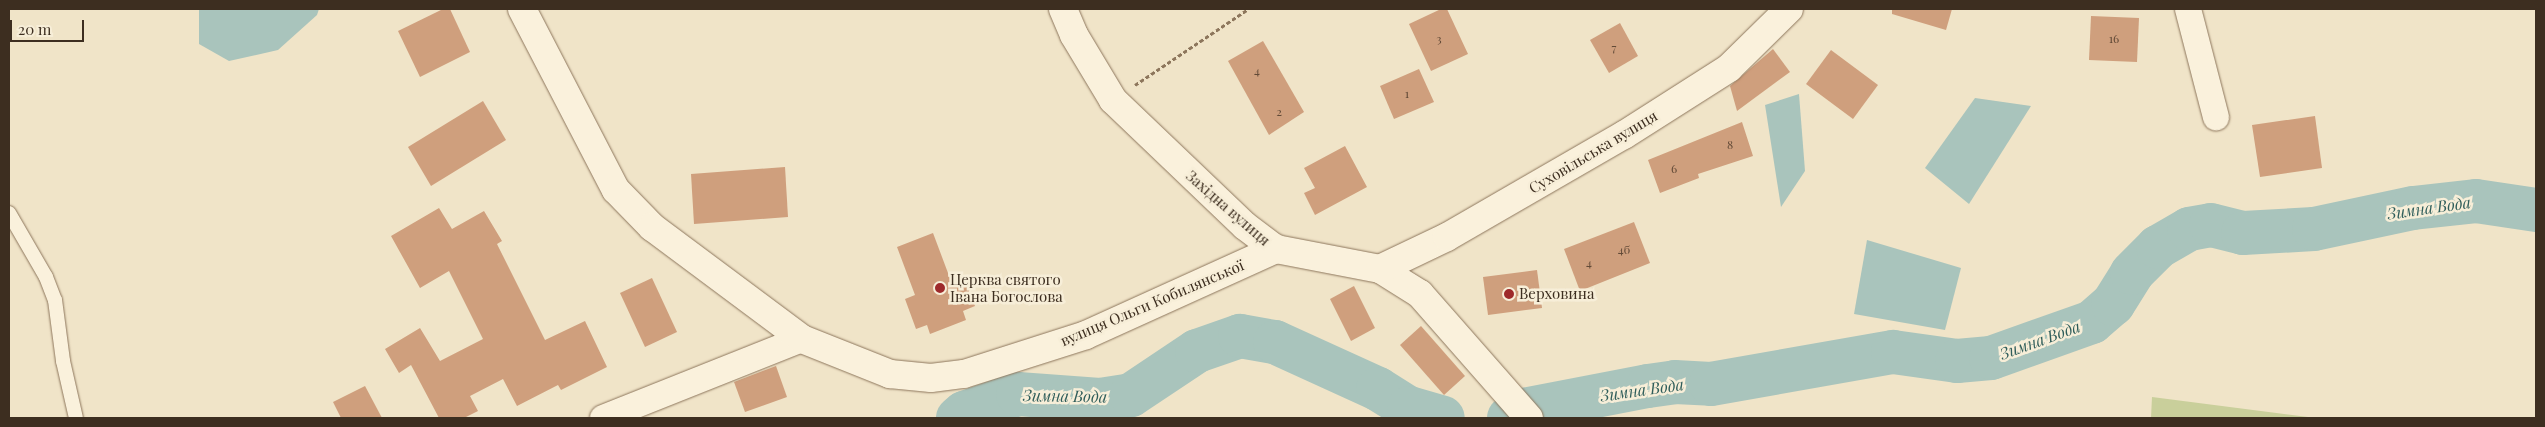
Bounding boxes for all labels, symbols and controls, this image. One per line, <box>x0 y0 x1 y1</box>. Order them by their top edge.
scale bar <box>12 10 86 42</box>
text: 20 m <box>18 19 51 39</box>
house number: 3 <box>1436 32 1442 46</box>
house number: 16 <box>2109 32 2119 46</box>
house number: 7 <box>1612 41 1616 55</box>
house number: 4 <box>1254 64 1260 78</box>
house number: 1 <box>1405 87 1409 101</box>
house number: 2 <box>1276 105 1282 119</box>
street label: Суховільська вулиця <box>1526 107 1660 197</box>
house number: 8 <box>1727 138 1733 152</box>
house number: 6 <box>1671 162 1677 176</box>
street label: Західна вулиця <box>1182 167 1274 249</box>
water label: Зимна Вода <box>2386 193 2472 223</box>
house number: 4б <box>1618 243 1630 257</box>
street label: вулиця Ольги Кобилянської <box>1058 256 1246 350</box>
house number: 4 <box>1586 256 1592 270</box>
place label: Церква святого Івана Богослова <box>950 270 1063 305</box>
marker: Церква святого Івана Богослова <box>934 282 946 294</box>
place label: Верховина <box>1519 285 1594 303</box>
marker: Верховина <box>1503 288 1515 300</box>
water label: Зимна Вода <box>1997 317 2083 363</box>
water label: Зимна Вода <box>1599 375 1685 405</box>
water label: Зимна Вода <box>1023 386 1107 406</box>

